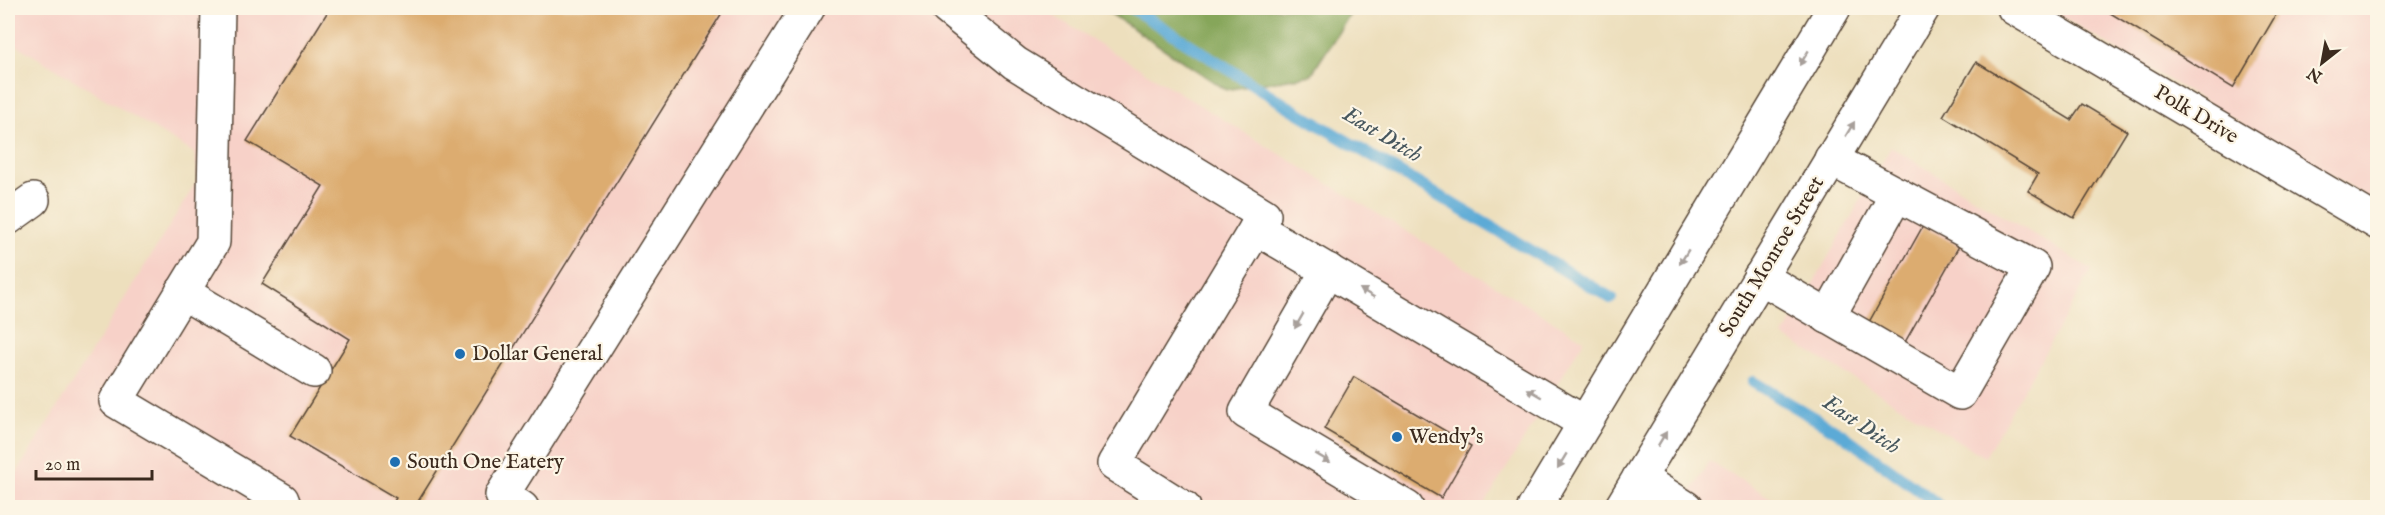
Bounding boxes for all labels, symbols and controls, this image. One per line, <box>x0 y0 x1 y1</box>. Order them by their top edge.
north arrow <box>2292 33 2352 93</box>
one-way arrow <box>1799 50 1809 67</box>
text: N <box>2304 62 2327 87</box>
street label: Polk Drive <box>2149 79 2243 151</box>
water label: East Ditch <box>1336 100 1427 170</box>
one-way arrow <box>1844 121 1855 137</box>
street label: South Monroe Street <box>1713 172 1831 342</box>
one-way arrow <box>1679 249 1689 266</box>
one-way arrow <box>1359 288 1375 299</box>
one-way arrow <box>1294 313 1304 330</box>
place label: Dollar General <box>472 341 603 368</box>
marker: Dollar General <box>453 347 467 361</box>
one-way arrow <box>1525 388 1542 398</box>
water label: East Ditch <box>1816 388 1905 461</box>
place label: Wendy's <box>1409 424 1483 451</box>
marker: Wendy's <box>1390 430 1404 444</box>
one-way arrow <box>1657 431 1668 447</box>
scale bar <box>36 443 152 481</box>
place label: South One Eatery <box>407 449 565 476</box>
one-way arrow <box>1315 452 1332 462</box>
one-way arrow <box>1557 453 1567 470</box>
text: 20 m <box>45 454 80 477</box>
marker: South One Eatery <box>388 455 402 469</box>

